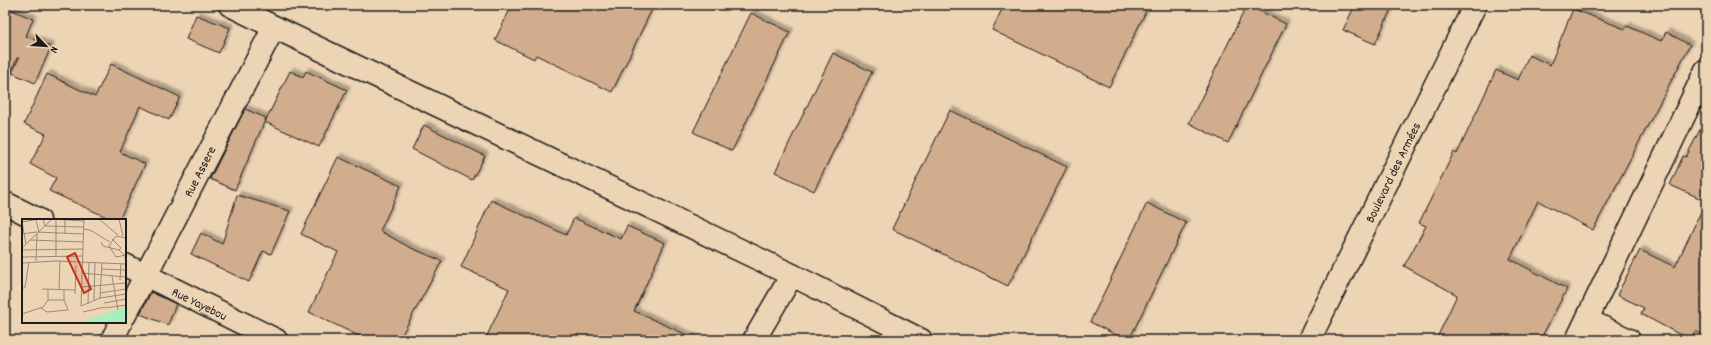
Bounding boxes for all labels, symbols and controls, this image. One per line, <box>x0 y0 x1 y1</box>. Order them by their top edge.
north arrow <box>26 26 66 66</box>
text: N <box>45 44 62 56</box>
street label: Boulevard des Armées <box>1362 120 1427 227</box>
street label: Rue Assere <box>180 143 222 201</box>
inset map <box>22 219 126 323</box>
street label: Rue Yayebou <box>168 284 230 327</box>

